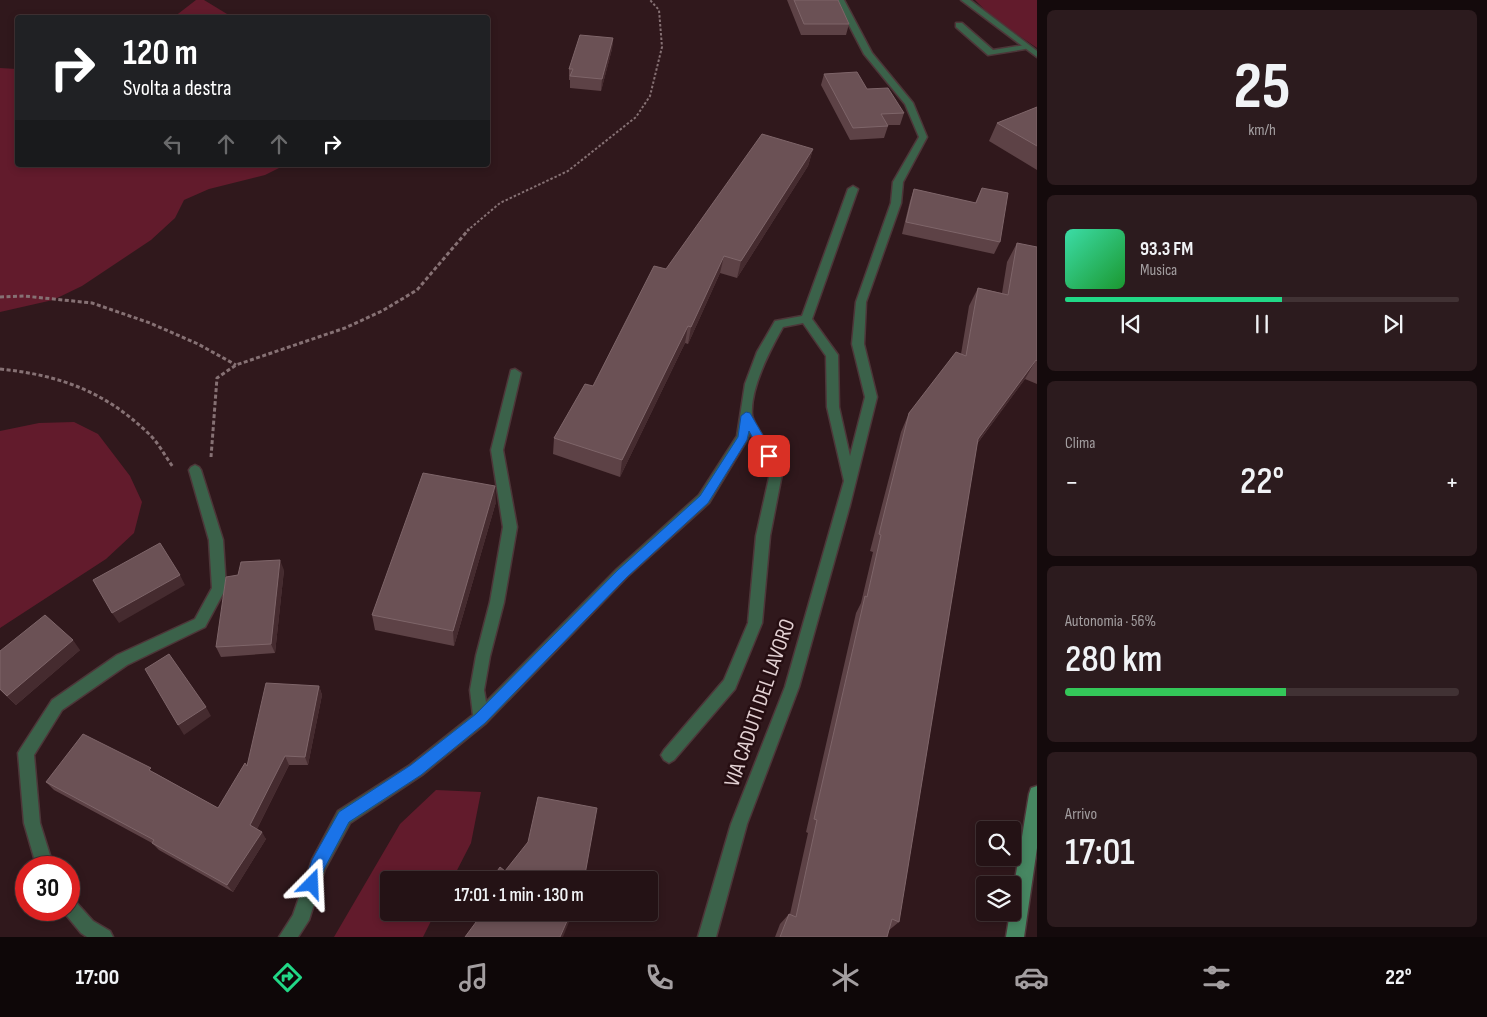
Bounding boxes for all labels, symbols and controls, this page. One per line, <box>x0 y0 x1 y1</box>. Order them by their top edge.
text: 120 m <box>123 32 198 75</box>
icon: right <box>40 35 105 100</box>
text: 25 <box>1233 49 1291 127</box>
text: Svolta a destra <box>123 75 232 102</box>
text: km/h <box>1248 121 1276 140</box>
icon: left <box>159 130 187 158</box>
icon: ahead <box>212 130 240 158</box>
icon: ahead <box>265 130 293 158</box>
icon: right <box>318 130 346 158</box>
text: 93.3 FM <box>1140 238 1193 261</box>
text: Musica <box>1140 261 1177 280</box>
icon: previous <box>1117 310 1145 338</box>
icon: pause <box>1248 310 1276 338</box>
icon: next <box>1379 310 1407 338</box>
text: Clima <box>1065 434 1095 453</box>
pin <box>748 435 790 477</box>
icon: arrive <box>755 442 783 470</box>
text: 22° <box>1240 459 1284 504</box>
text: − <box>1065 466 1079 499</box>
text: + <box>1445 466 1459 499</box>
text: Autonomia · 56% <box>1065 612 1156 631</box>
street label: VIA CADUTI DEL LAVORO <box>719 615 801 791</box>
text: 280 km <box>1065 637 1162 682</box>
text: Arrivo <box>1065 805 1097 824</box>
map controls <box>976 821 1021 921</box>
button: search <box>976 821 1021 866</box>
text: 17:01 <box>1065 830 1135 875</box>
speed limit sign: 30 <box>15 856 80 921</box>
position arrow <box>285 857 337 909</box>
button: layers <box>976 876 1021 921</box>
text: 17:01 · 1 min · 130 m <box>454 884 584 907</box>
icon: directions <box>270 960 305 995</box>
icon: music <box>456 960 491 995</box>
icon: phone <box>642 960 677 995</box>
icon: climate <box>828 960 863 995</box>
icon: car <box>1014 960 1049 995</box>
icon: filters <box>1199 960 1234 995</box>
text: 17:00 <box>75 964 119 991</box>
text: 22° <box>1385 964 1412 991</box>

